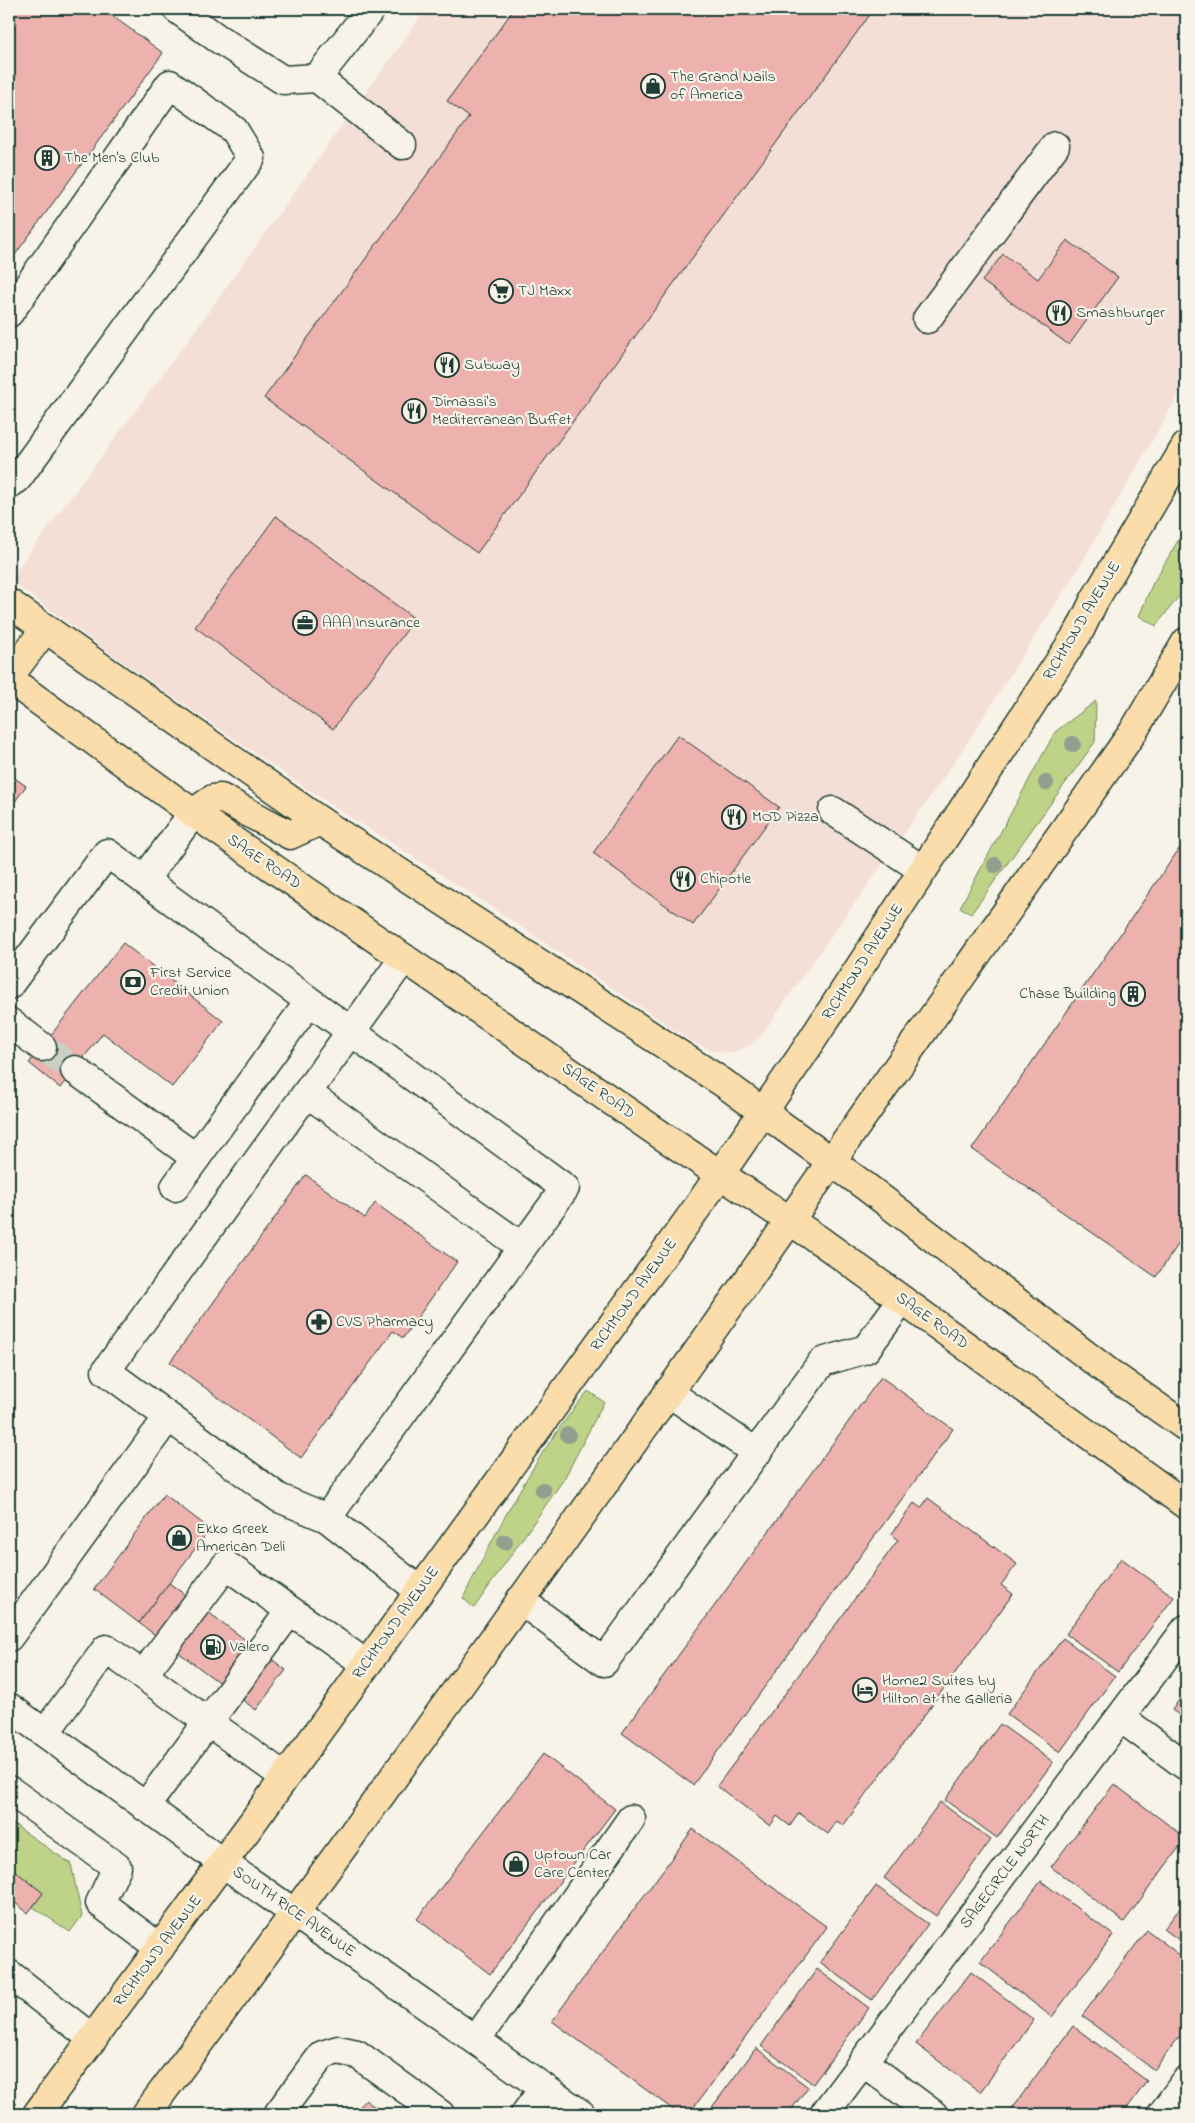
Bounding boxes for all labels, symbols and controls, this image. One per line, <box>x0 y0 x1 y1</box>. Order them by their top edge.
place label: The Grand Nails of America <box>670 65 776 107</box>
shop icon: The Grand Nails of America <box>640 73 666 99</box>
building icon: The Men's Club <box>34 145 60 171</box>
place label: The Men's Club <box>64 146 160 170</box>
supermarket icon: TJ Maxx <box>488 278 514 304</box>
place label: TJ Maxx <box>518 279 572 303</box>
restaurant icon: Smashburger <box>1046 300 1072 326</box>
place label: Smashburger <box>1076 301 1165 325</box>
restaurant icon: Subway <box>434 352 460 378</box>
place label: Subway <box>464 353 520 377</box>
place label: Dimassi's Mediterranean Buffet <box>431 390 572 432</box>
restaurant icon: Dimassi's Mediterranean Buffet <box>401 398 427 424</box>
street label: RICHMOND AVENUE <box>1037 557 1127 685</box>
office icon: AAA Insurance <box>292 610 318 636</box>
place label: AAA Insurance <box>322 611 421 635</box>
restaurant icon: MOD Pizza <box>721 804 747 830</box>
place label: MOD Pizza <box>752 805 819 829</box>
street label: SAGE ROAD <box>222 828 306 896</box>
restaurant icon: Chipotle <box>670 866 696 892</box>
place label: Chipotle <box>700 867 752 891</box>
street label: RICHMOND AVENUE <box>816 899 910 1025</box>
place label: First Service Credit Union <box>149 961 232 1003</box>
bank icon: First Service Credit Union <box>120 969 146 995</box>
building icon: Chase Building <box>1120 981 1146 1007</box>
place label: Chase Building <box>1019 982 1116 1006</box>
street label: SAGE ROAD <box>556 1057 640 1125</box>
street label: RICHMOND AVENUE <box>585 1233 683 1357</box>
street label: SAGE ROAD <box>891 1286 973 1356</box>
pharmacy icon: CVS Pharmacy <box>306 1309 332 1335</box>
place label: CVS Pharmacy <box>336 1310 433 1334</box>
place label: Ekko Greek American Deli <box>196 1517 286 1559</box>
shop icon: Ekko Greek American Deli <box>166 1525 192 1551</box>
street label: RICHMOND AVENUE <box>347 1561 445 1685</box>
fuel station icon: Valero <box>200 1634 226 1660</box>
place label: Valero <box>229 1635 269 1659</box>
place label: Home2 Suites by Hilton at the Galleria <box>882 1669 1012 1711</box>
hotel icon: Home2 Suites by Hilton at the Galleria <box>852 1677 878 1703</box>
street label: SAGECIRCLE NORTH <box>954 1810 1056 1934</box>
place label: Uptown Car Care Center <box>534 1843 611 1885</box>
shop icon: Uptown Car Care Center <box>503 1851 529 1877</box>
street label: SOUTH RICE AVENUE <box>227 1860 361 1964</box>
street label: RICHMOND AVENUE <box>108 1890 208 2012</box>

